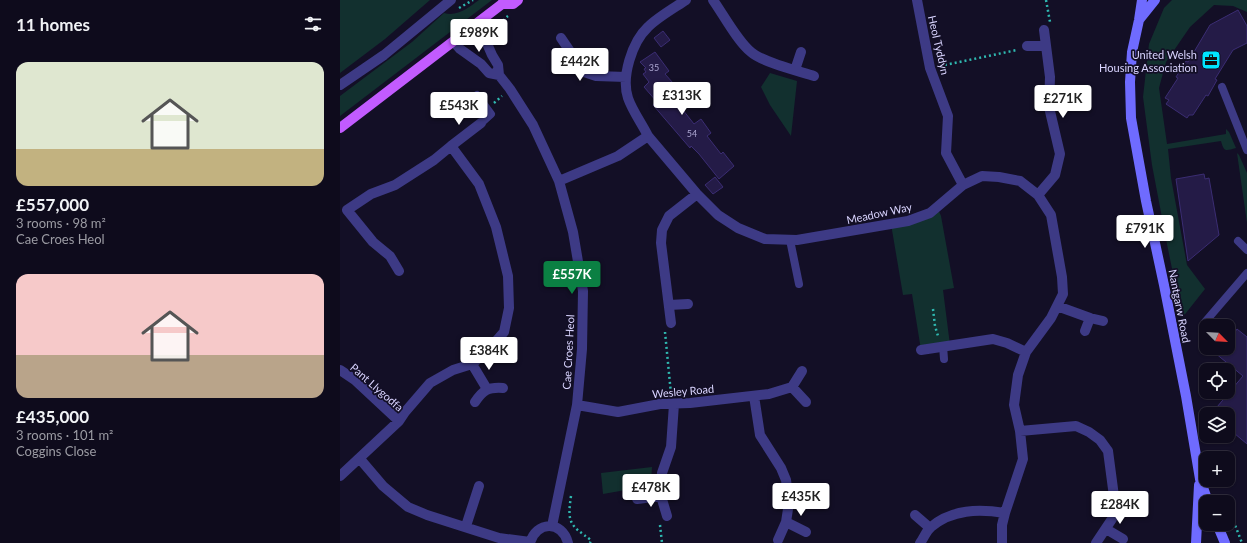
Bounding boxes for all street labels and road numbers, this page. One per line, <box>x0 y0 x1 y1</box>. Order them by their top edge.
street label: Heol Tyddyn <box>926 14 952 76</box>
street label: Meadow Way <box>845 200 913 226</box>
street label: Nantgarw Road <box>1167 268 1193 344</box>
street label: Cae Croes Heol <box>560 314 576 390</box>
street label: Pant Llygodfa <box>348 360 406 414</box>
street label: Wesley Road <box>651 382 715 400</box>

